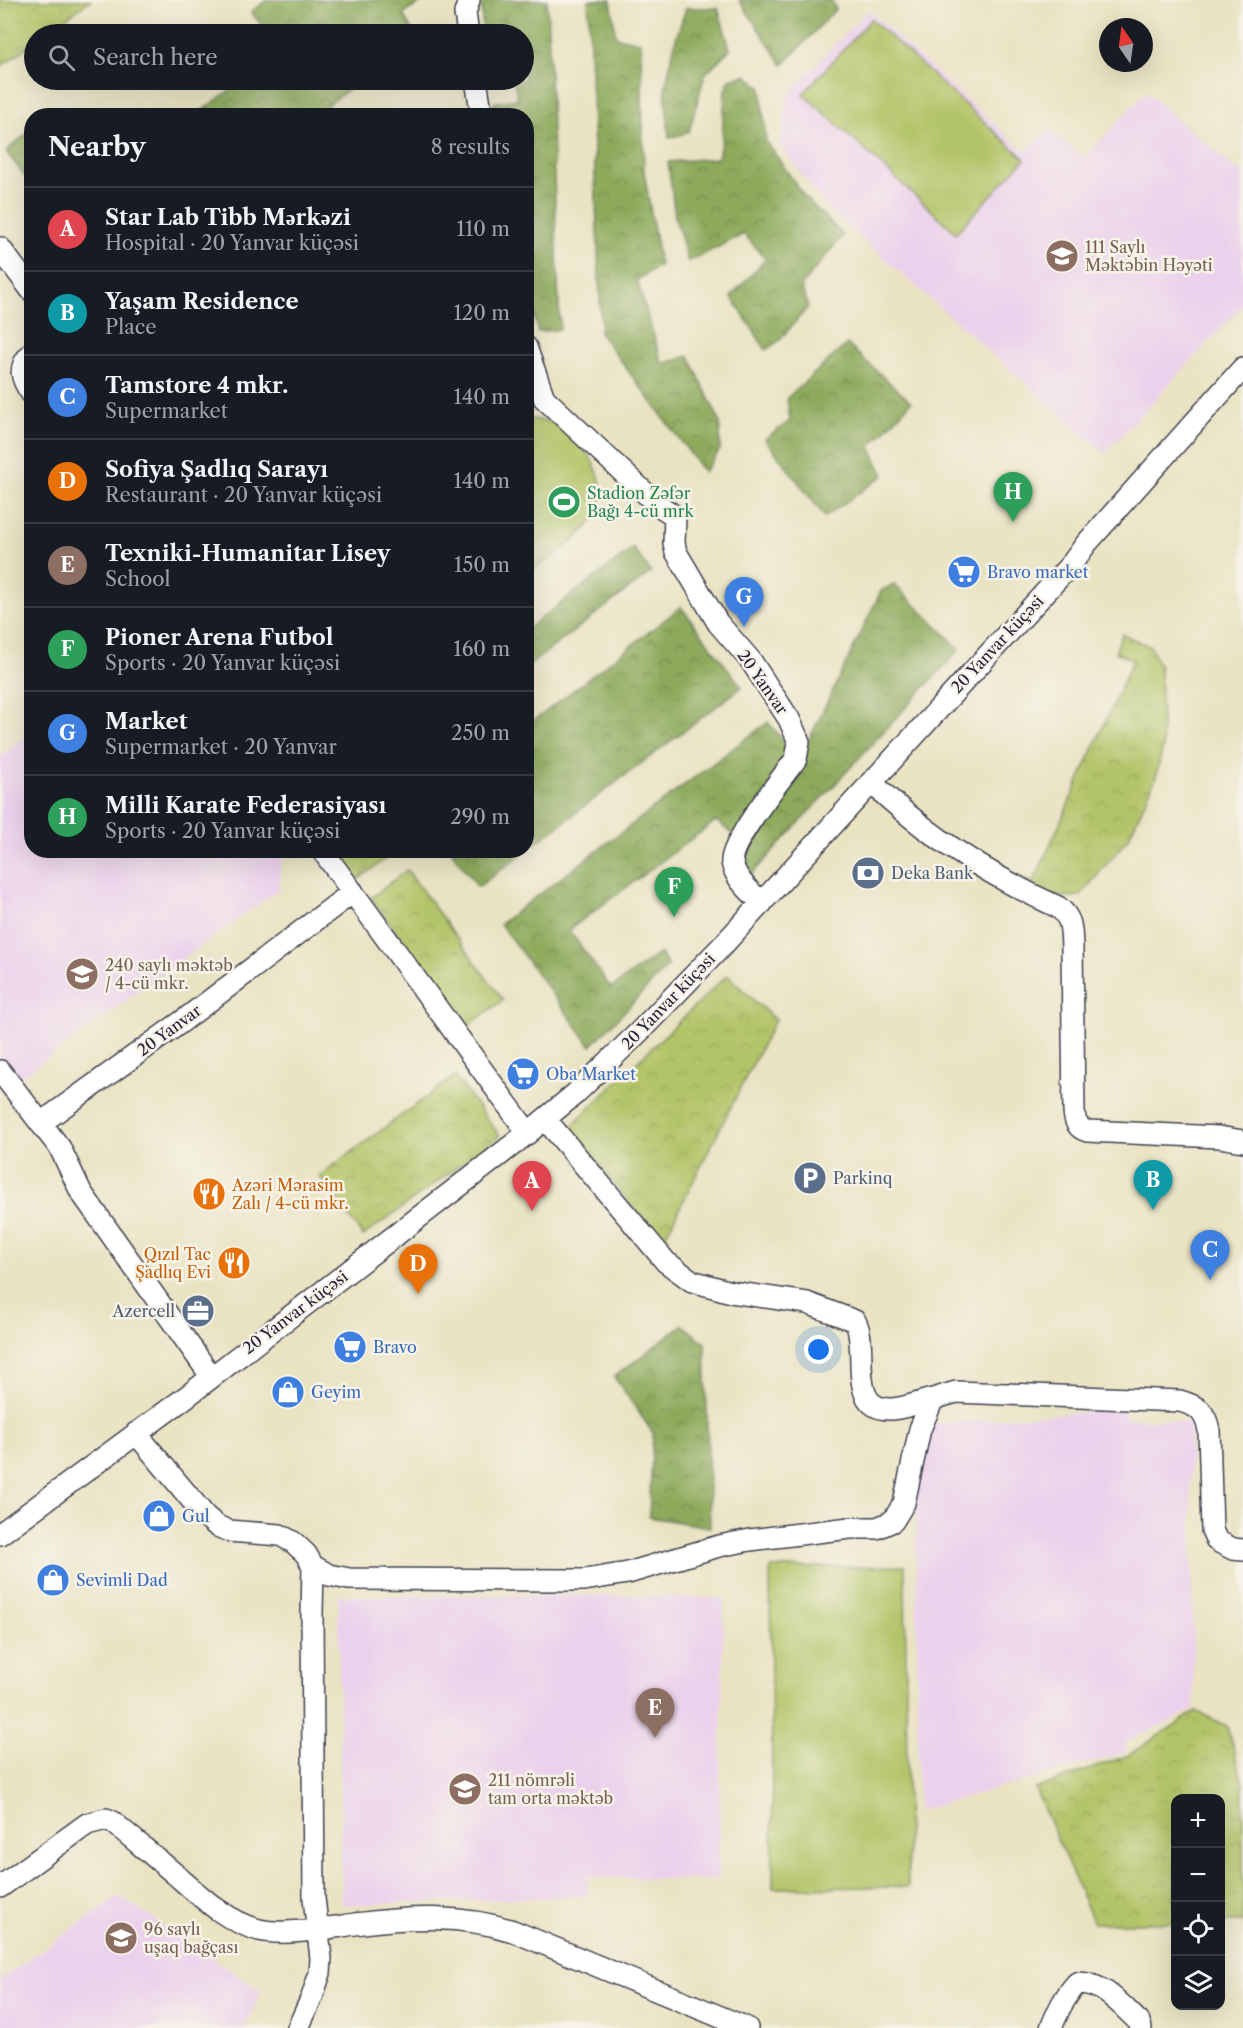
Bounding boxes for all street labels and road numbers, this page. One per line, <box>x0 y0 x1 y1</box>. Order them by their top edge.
street label: 20 Yanvar küçəsi <box>947 591 1048 697</box>
street label: 20 Yanvar <box>734 646 793 718</box>
street label: 20 Yanvar küçəsi <box>617 949 719 1053</box>
street label: 20 Yanvar <box>133 1000 205 1060</box>
street label: 20 Yanvar küçəsi <box>238 1266 352 1358</box>

